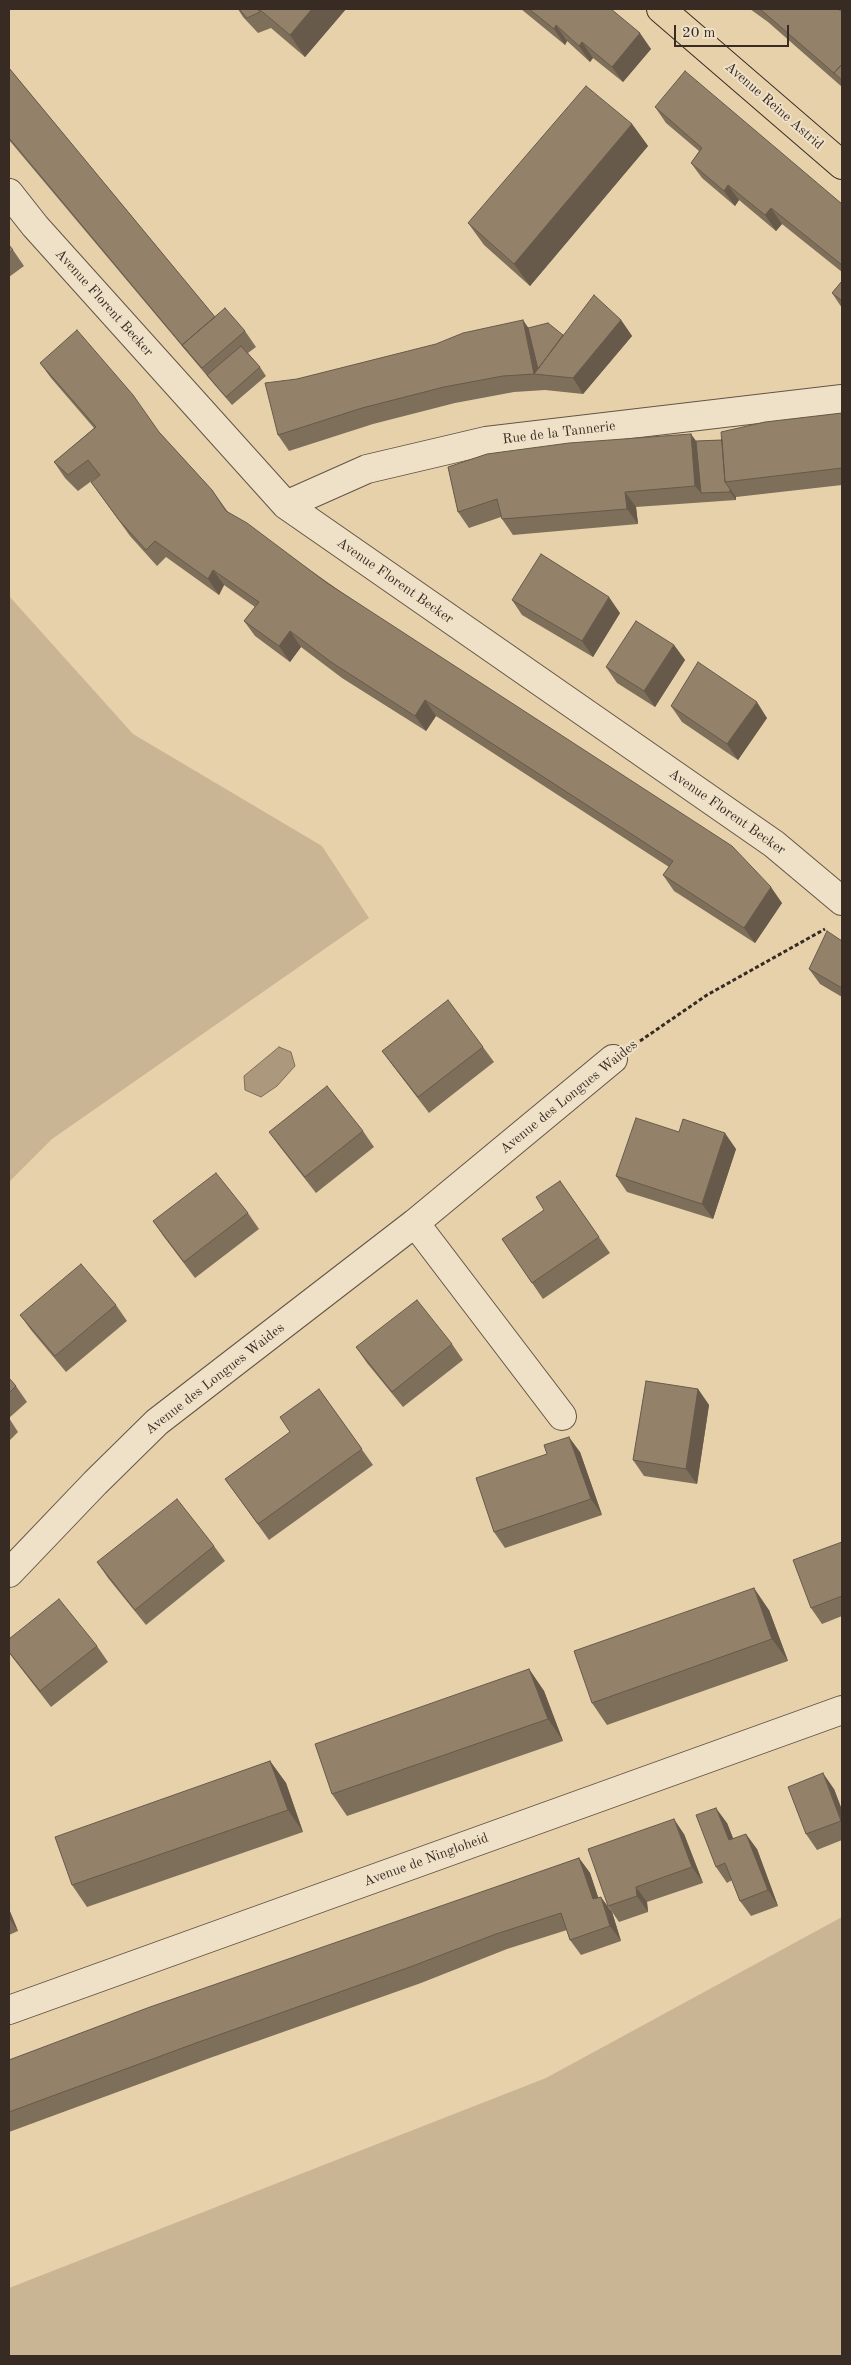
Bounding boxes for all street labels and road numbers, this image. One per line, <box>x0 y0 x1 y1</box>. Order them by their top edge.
street label: Avenue Reine Astrid <box>721 59 827 153</box>
street label: Avenue Florent Becker <box>51 246 157 360</box>
street label: Rue de la Tannerie <box>501 418 617 448</box>
street label: Avenue Florent Becker <box>333 534 457 628</box>
street label: Avenue Florent Becker <box>665 765 789 859</box>
street label: Avenue des Longues Waides <box>497 1036 641 1158</box>
street label: Avenue des Longues Waides <box>142 1319 288 1439</box>
street label: Avenue de Ningloheid <box>361 1830 491 1890</box>

